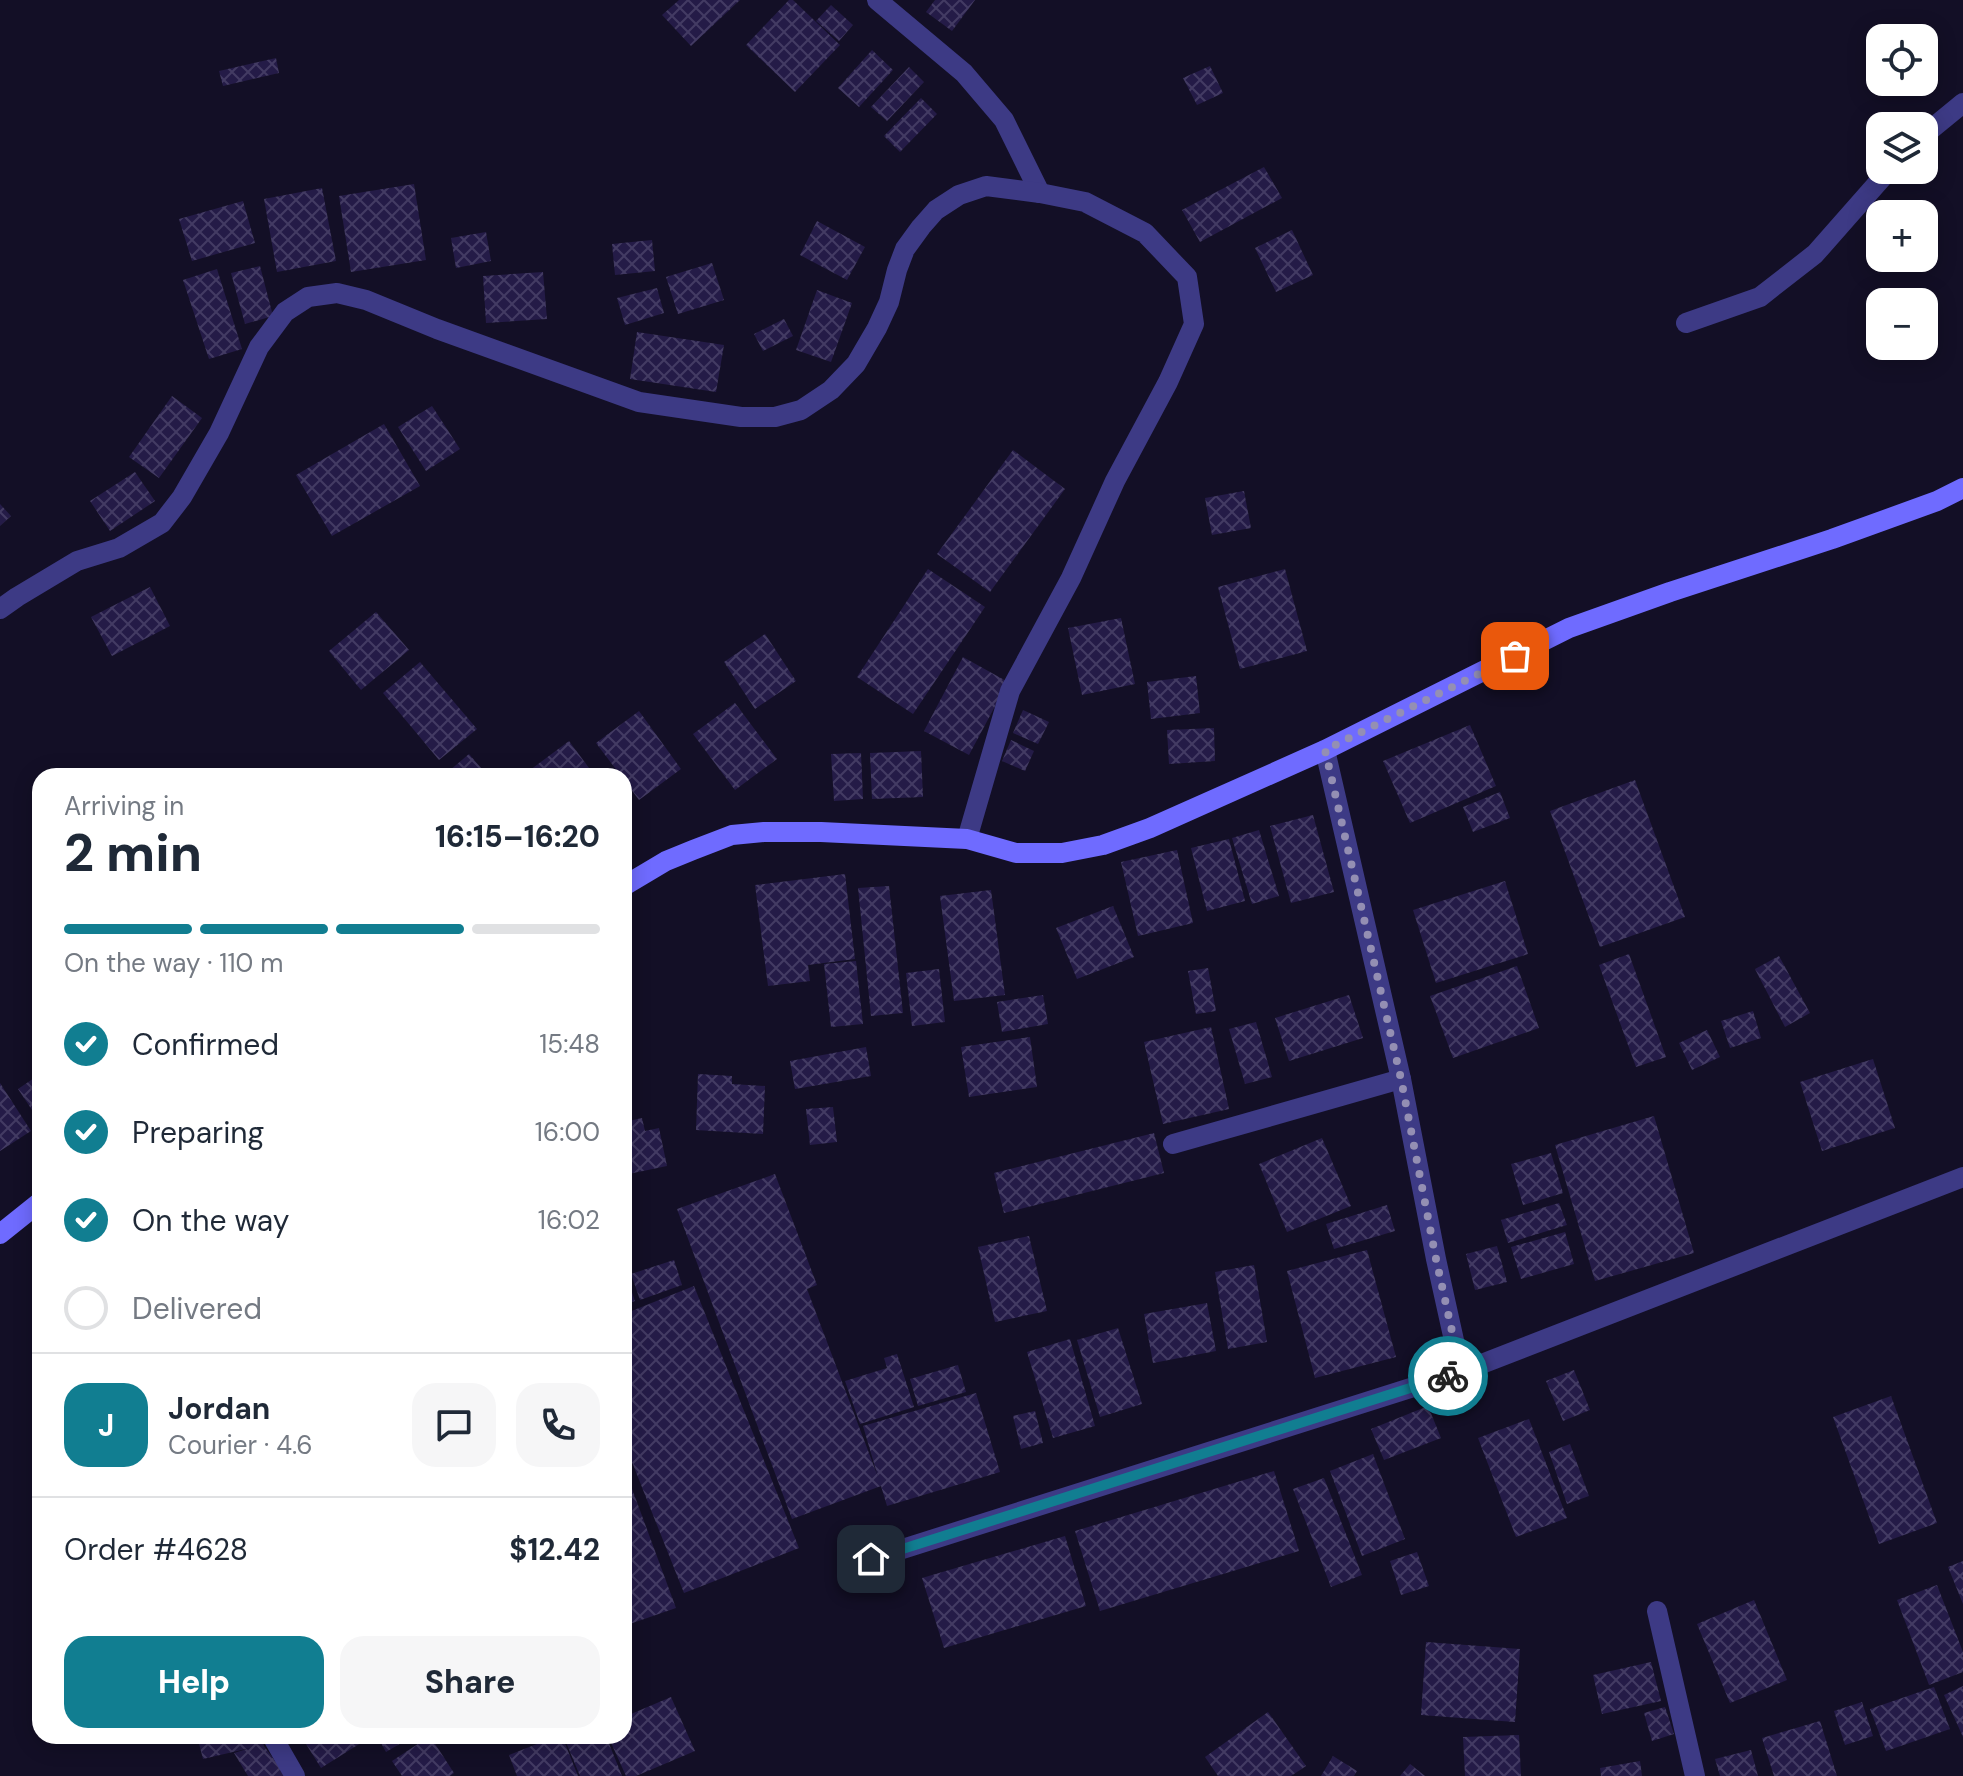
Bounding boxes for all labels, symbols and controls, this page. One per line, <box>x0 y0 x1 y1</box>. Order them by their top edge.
map controls <box>1866 24 1938 360</box>
button: locate <box>1866 24 1938 96</box>
button: layers <box>1866 112 1938 184</box>
button: + <box>1866 200 1938 272</box>
button: − <box>1866 288 1938 360</box>
pin <box>1481 622 1549 690</box>
icon: bag <box>1493 634 1537 678</box>
text: Arriving in <box>64 789 184 823</box>
text: 16:15–16:20 <box>435 817 600 856</box>
text: 2 min <box>64 819 202 887</box>
text: On the way · 110 m <box>64 946 283 980</box>
icon: check <box>64 1022 108 1066</box>
text: Confirmed <box>132 1025 279 1064</box>
text: 15:48 <box>539 1027 600 1061</box>
icon: check <box>64 1110 108 1154</box>
text: Preparing <box>132 1113 264 1152</box>
text: 16:00 <box>535 1115 600 1149</box>
icon: check <box>64 1198 108 1242</box>
text: On the way <box>132 1201 289 1240</box>
text: 16:02 <box>538 1203 600 1237</box>
text: Delivered <box>132 1289 262 1328</box>
courier <box>1408 1336 1488 1416</box>
icon: bike <box>1426 1354 1470 1398</box>
button: chat <box>412 1383 496 1467</box>
button: phone <box>516 1383 600 1467</box>
text: Jordan <box>168 1389 270 1428</box>
text: J <box>98 1406 114 1445</box>
text: Courier · 4.6 <box>168 1428 313 1462</box>
pin <box>837 1525 905 1593</box>
text: Order #4628 <box>64 1530 248 1569</box>
text: $12.42 <box>509 1530 600 1569</box>
icon: home <box>849 1537 893 1581</box>
button: Help <box>64 1636 324 1728</box>
button: Share <box>340 1636 600 1728</box>

